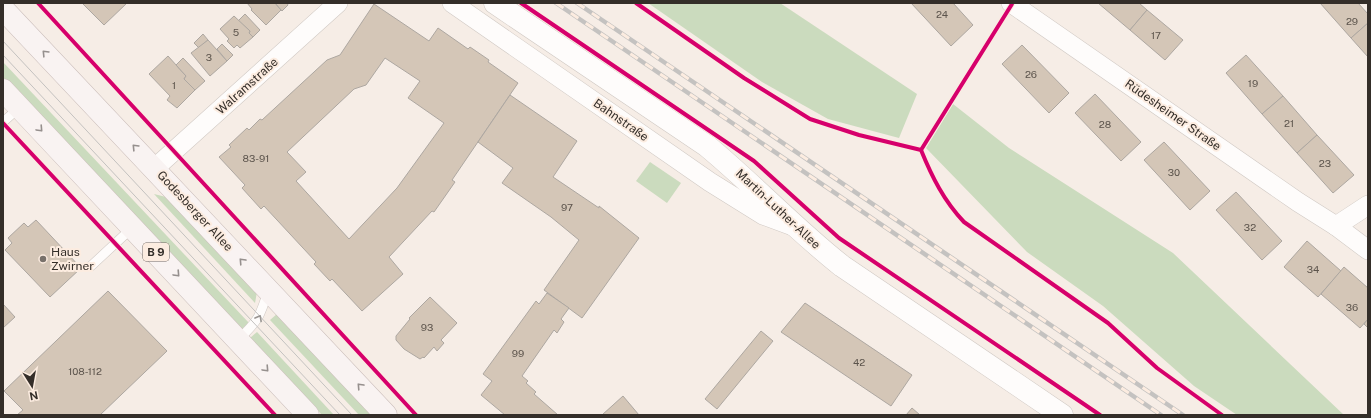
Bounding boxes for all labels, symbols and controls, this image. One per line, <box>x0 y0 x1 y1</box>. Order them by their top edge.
house number: 24 <box>936 8 948 20</box>
house number: 29 <box>1346 15 1358 27</box>
house number: 5 <box>233 26 239 38</box>
house number: 17 <box>1151 29 1161 41</box>
one-way arrow <box>42 50 50 58</box>
house number: 3 <box>206 51 212 63</box>
street label: Walramstraße <box>213 55 281 117</box>
house number: 26 <box>1025 68 1037 80</box>
street label: Rüdesheimer Straße <box>1122 77 1224 154</box>
house number: 19 <box>1248 77 1258 89</box>
house number: 1 <box>172 79 176 91</box>
street label: Bahnstraße <box>591 96 651 144</box>
house number: 21 <box>1284 117 1294 129</box>
house number: 28 <box>1099 118 1111 130</box>
one-way arrow <box>35 124 42 131</box>
one-way arrow <box>132 144 139 152</box>
house number: 83-91 <box>243 152 269 164</box>
house number: 23 <box>1319 157 1331 169</box>
street label: Martin-Luther-Allee <box>733 166 823 252</box>
house number: 30 <box>1168 166 1180 178</box>
street label: Godesberger Allee <box>154 168 236 254</box>
house number: 97 <box>561 201 573 213</box>
house number: 32 <box>1244 221 1256 233</box>
road number: B 9 <box>143 243 169 261</box>
place label: Haus Zwirner <box>51 245 94 273</box>
marker: Haus Zwirner <box>38 254 48 264</box>
one-way arrow <box>239 258 247 266</box>
house number: 34 <box>1307 263 1319 275</box>
one-way arrow <box>172 269 180 277</box>
house number: 36 <box>1346 301 1358 313</box>
one-way arrow <box>254 315 261 322</box>
house number: 93 <box>421 321 433 333</box>
house number: 99 <box>512 347 524 359</box>
house number: 42 <box>853 356 865 368</box>
one-way arrow <box>261 364 268 372</box>
house number: 108-112 <box>68 365 102 377</box>
north arrow <box>12 366 52 406</box>
one-way arrow <box>357 384 364 391</box>
text: N <box>29 389 39 403</box>

